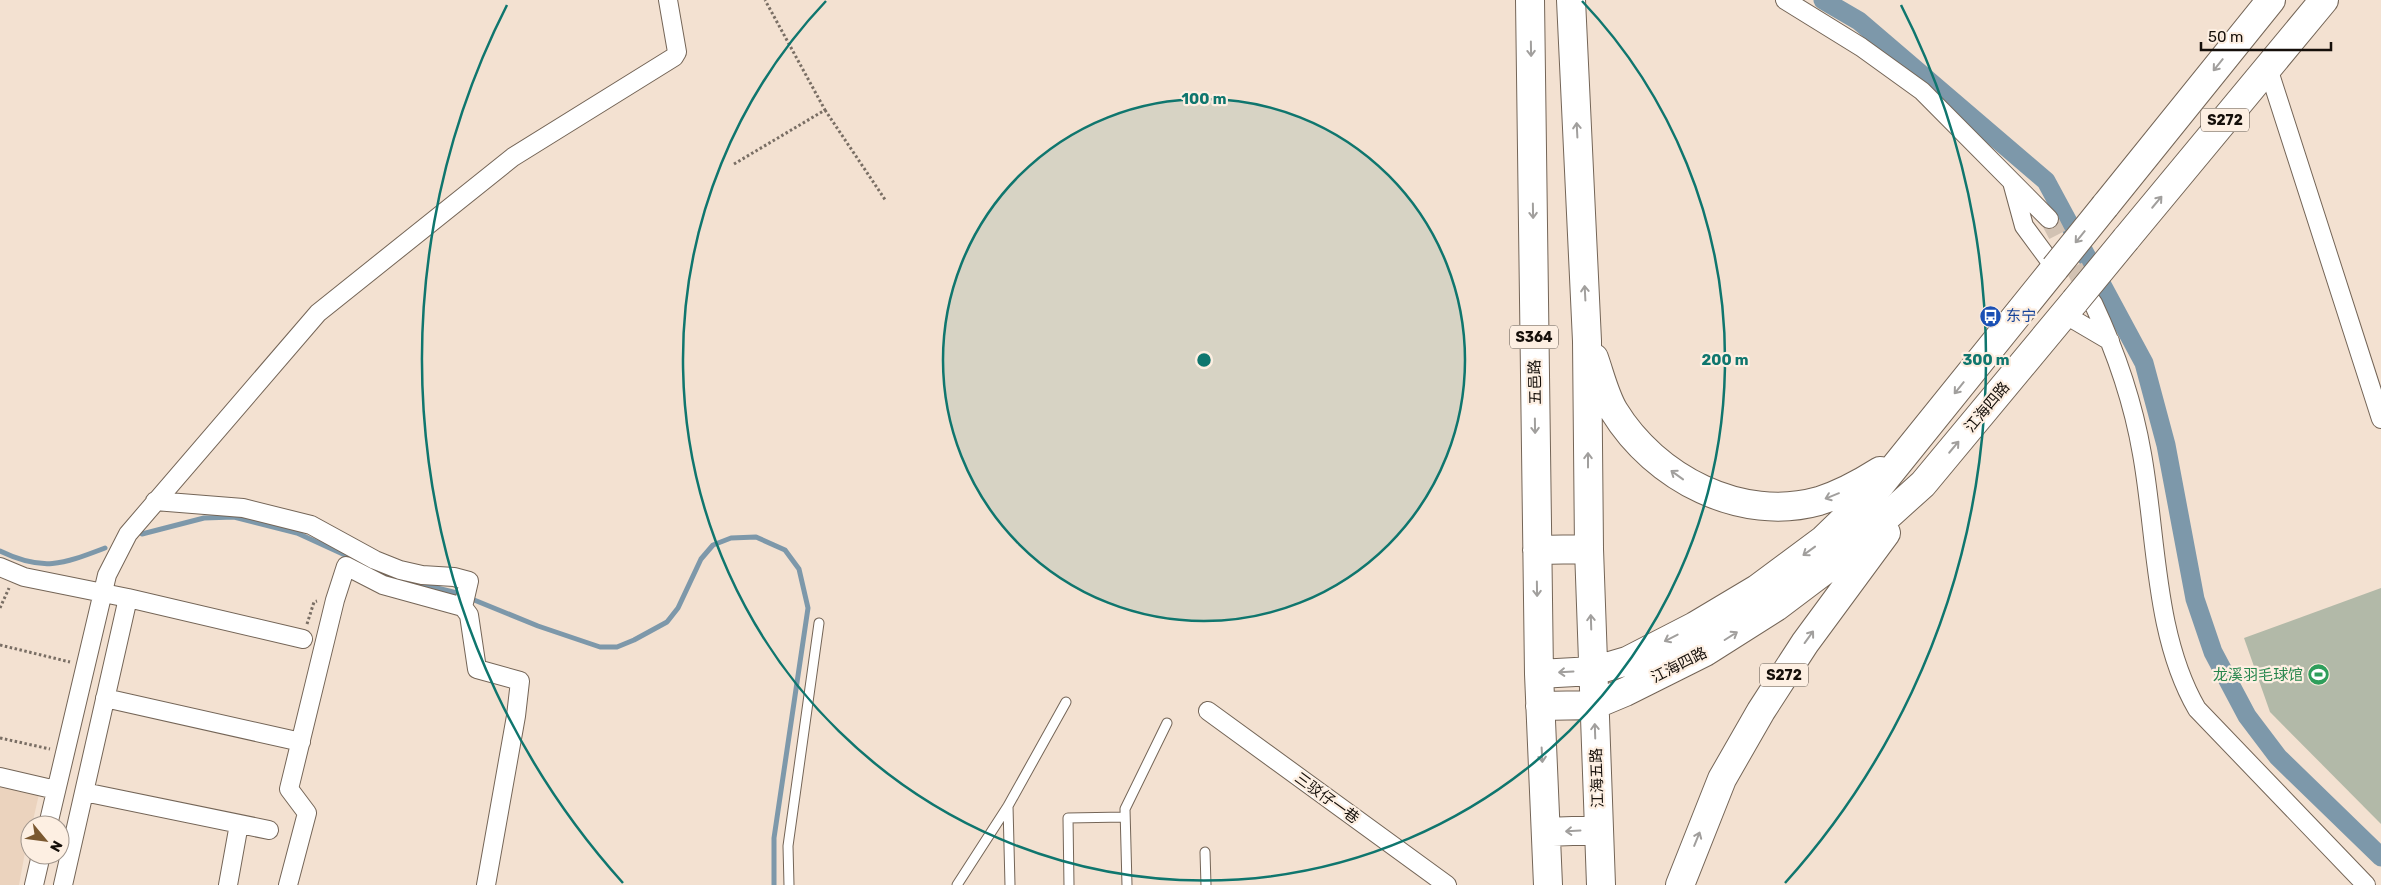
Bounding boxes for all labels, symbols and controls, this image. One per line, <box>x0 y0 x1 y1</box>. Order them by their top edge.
scale bar <box>2201 20 2331 52</box>
text: 50 m <box>2208 28 2243 46</box>
one-way arrow <box>1526 40 1536 56</box>
one-way arrow <box>2213 58 2224 71</box>
text: 100 m <box>1182 90 1226 108</box>
road number: S272 <box>2201 108 2249 132</box>
one-way arrow <box>1573 123 1582 139</box>
one-way arrow <box>2151 196 2162 209</box>
one-way arrow <box>1528 202 1538 219</box>
one-way arrow <box>2075 230 2086 243</box>
one-way arrow <box>1581 285 1590 301</box>
bus stop icon: 东宁 <box>1978 304 2002 328</box>
place label: 东宁 <box>2006 307 2036 325</box>
road number: S364 <box>1510 326 1558 348</box>
centre of rings <box>1195 351 1213 369</box>
text: 200 m <box>1701 351 1749 369</box>
text: 300 m <box>1962 351 2010 369</box>
street label: 五邑路 <box>1526 359 1544 405</box>
street label: 江海四路 <box>1961 378 2013 436</box>
one-way arrow <box>1953 381 1964 394</box>
one-way arrow <box>1531 418 1540 434</box>
one-way arrow <box>1948 440 1960 453</box>
one-way arrow <box>1583 452 1593 468</box>
one-way arrow <box>1670 470 1684 480</box>
one-way arrow <box>1825 491 1840 501</box>
one-way arrow <box>1802 546 1816 556</box>
one-way arrow <box>1533 580 1542 596</box>
one-way arrow <box>1587 615 1596 631</box>
one-way arrow <box>1724 630 1738 640</box>
one-way arrow <box>1804 630 1814 644</box>
one-way arrow <box>1664 633 1679 643</box>
street label: 江海四路 <box>1648 643 1710 687</box>
sports icon: 龙溪羽毛球馆 <box>2307 663 2331 687</box>
road number: S272 <box>1760 664 1808 686</box>
place label: 龙溪羽毛球馆 <box>2213 666 2303 684</box>
one-way arrow <box>1558 668 1574 677</box>
one-way arrow <box>1591 724 1600 740</box>
one-way arrow <box>1538 746 1547 762</box>
street label: 江海五路 <box>1587 748 1607 808</box>
street label: 三驳仔一巷 <box>1291 769 1363 827</box>
north arrow <box>20 815 70 865</box>
one-way arrow <box>1565 826 1581 835</box>
one-way arrow <box>1693 832 1702 847</box>
text: N <box>46 838 66 855</box>

